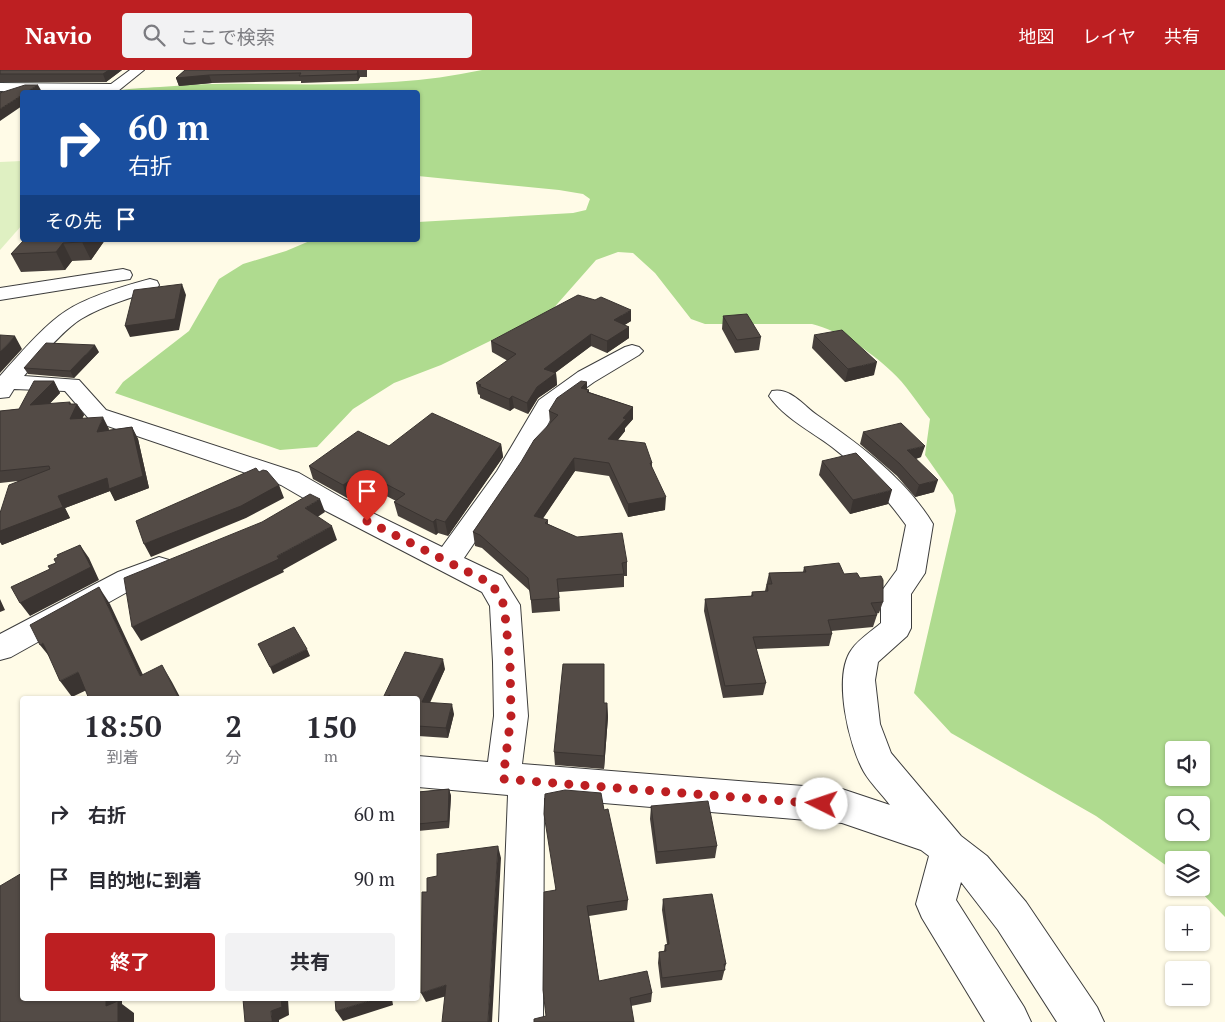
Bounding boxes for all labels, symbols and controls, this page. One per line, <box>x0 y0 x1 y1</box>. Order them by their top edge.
search box <box>122 13 472 58</box>
text: Navio <box>25 19 92 51</box>
icon: search <box>140 21 168 49</box>
text: ここで検索 <box>180 24 275 49</box>
text: 地図 <box>1019 24 1055 48</box>
text: レイヤ <box>1083 24 1136 48</box>
text: 共有 <box>1164 24 1200 48</box>
text: 60 m <box>128 104 209 150</box>
icon: right <box>45 110 110 175</box>
text: 右折 <box>128 151 172 180</box>
icon: arrive <box>112 205 140 233</box>
text: その先 <box>45 208 102 233</box>
pin <box>346 470 388 521</box>
icon: arrive <box>353 477 381 505</box>
text: 18:50 <box>84 706 162 746</box>
text: 2 <box>225 706 242 746</box>
text: 150 <box>306 707 356 747</box>
map controls <box>1165 741 1210 1006</box>
button: sound <box>1165 741 1210 786</box>
text: m <box>324 745 338 767</box>
text: 到着 <box>107 746 139 768</box>
text: 分 <box>226 746 242 768</box>
position arrow <box>795 777 847 829</box>
button: search <box>1165 796 1210 841</box>
icon: right <box>45 800 73 828</box>
text: 60 m <box>354 801 395 826</box>
text: 右折 <box>88 802 126 827</box>
button: layers <box>1165 851 1210 896</box>
icon: arrive <box>45 865 73 893</box>
text: 90 m <box>354 866 395 891</box>
text: 目的地に到着 <box>88 867 202 892</box>
button: + <box>1165 906 1210 951</box>
button: 終了 <box>45 933 215 991</box>
button: 共有 <box>225 933 395 991</box>
button: − <box>1165 961 1210 1006</box>

